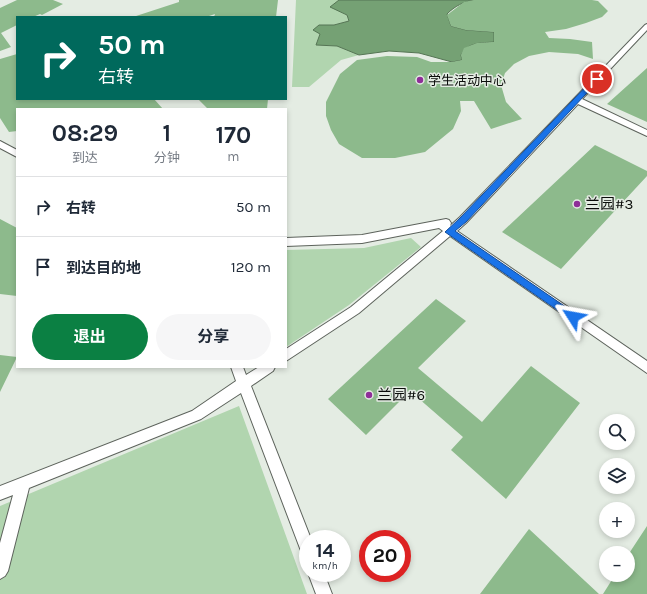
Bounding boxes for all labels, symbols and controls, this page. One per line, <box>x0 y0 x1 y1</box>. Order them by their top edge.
text: 50 m <box>98 28 166 61</box>
icon: right <box>32 32 84 84</box>
pin <box>580 62 614 96</box>
text: 右转 <box>98 66 134 88</box>
icon: arrive <box>586 68 608 90</box>
place label: 学生活动中心 <box>428 73 506 88</box>
marker: 学生活动中心 <box>415 75 425 85</box>
text: 08:29 <box>52 119 118 147</box>
text: 1 <box>163 119 171 147</box>
text: 170 <box>216 121 251 149</box>
text: m <box>227 149 239 164</box>
text: 到达 <box>72 150 98 165</box>
text: 分钟 <box>154 150 180 165</box>
place label: 兰园#3 <box>585 195 633 213</box>
icon: right <box>32 196 54 218</box>
text: 50 m <box>236 198 271 216</box>
text: 右转 <box>66 199 96 217</box>
marker: 兰园#3 <box>572 199 582 209</box>
icon: arrive <box>32 256 54 278</box>
text: 120 m <box>231 258 271 276</box>
text: 到达目的地 <box>66 259 141 277</box>
position arrow <box>552 296 594 338</box>
button: 退出 <box>32 314 148 360</box>
button: 分享 <box>156 314 271 360</box>
place label: 兰园#6 <box>377 386 425 404</box>
marker: 兰园#6 <box>364 390 374 400</box>
map controls <box>599 414 635 582</box>
button: search <box>599 414 635 450</box>
button: layers <box>599 458 635 494</box>
button: + <box>599 502 635 538</box>
speed limit sign: 20 <box>359 530 411 582</box>
text: 14 <box>315 539 335 562</box>
button: − <box>599 546 635 582</box>
text: km/h <box>312 560 338 572</box>

